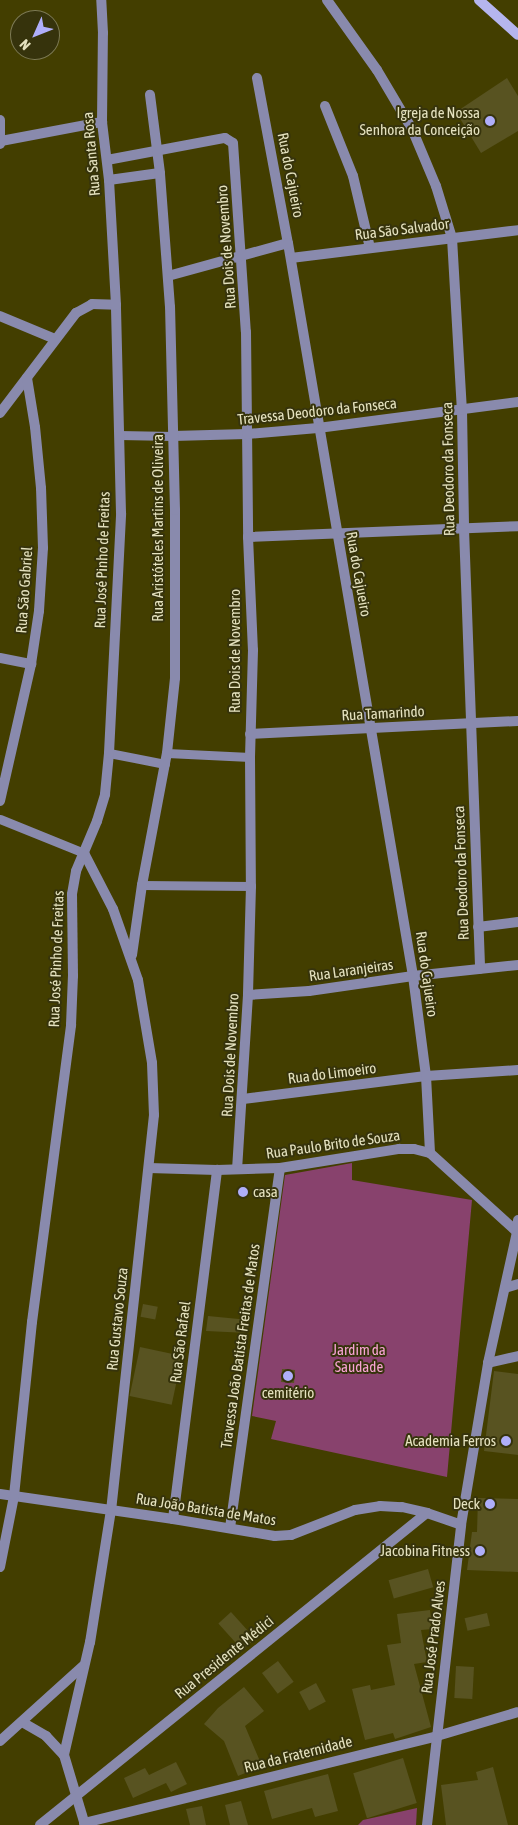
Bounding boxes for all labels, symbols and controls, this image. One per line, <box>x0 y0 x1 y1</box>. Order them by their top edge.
north arrow <box>10 10 60 60</box>
text: N <box>16 36 34 53</box>
place label: Igreja de Nossa Senhora da Conceição <box>360 103 480 138</box>
street label: Rua Santa Rosa <box>78 111 104 197</box>
marker: Igreja de Nossa Senhora da Conceição <box>484 115 496 127</box>
street label: Rua do Cajueiro <box>274 131 308 219</box>
street label: Rua Dois de Novembro <box>213 185 239 309</box>
street label: Rua São Salvador <box>354 214 450 244</box>
street label: Travessa Deodoro da Fonseca <box>237 394 397 428</box>
street label: Rua Deodoro da Fonseca <box>438 402 458 536</box>
street label: Rua Aristóteles Martins de Oliveira <box>149 434 167 622</box>
street label: Rua José Pinho de Freitas <box>91 491 113 629</box>
street label: Rua do Cajueiro <box>343 530 375 618</box>
street label: Rua São Gabriel <box>12 546 36 634</box>
street label: Rua Dois de Novembro <box>226 589 244 713</box>
street label: Rua Tamarindo <box>341 702 425 724</box>
street label: Rua Deodoro da Fonseca <box>450 806 472 940</box>
street label: Rua José Pinho de Freitas <box>45 890 67 1028</box>
street label: Rua do Cajueiro <box>412 930 442 1018</box>
street label: Rua Laranjeiras <box>308 955 394 985</box>
street label: Rua Dois de Novembro <box>218 993 242 1117</box>
street label: Rua do Limoeiro <box>287 1059 377 1087</box>
street label: Rua Paulo Brito de Souza <box>265 1126 401 1162</box>
place label: casa <box>253 1183 278 1201</box>
marker: casa <box>237 1186 249 1198</box>
street label: Travessa João Batista Freitas de Matos <box>217 1243 263 1449</box>
street label: Rua Gustavo Souza <box>103 1267 131 1371</box>
street label: Rua São Rafael <box>166 1300 194 1384</box>
park label: Jardim da Saudade <box>332 1340 386 1375</box>
marker: cemitério <box>282 1370 294 1382</box>
place label: cemitério <box>262 1384 314 1402</box>
place label: Academia Ferros <box>405 1432 496 1450</box>
marker: Academia Ferros <box>500 1435 512 1447</box>
street label: Rua João Batista de Matos <box>135 1489 277 1529</box>
place label: Deck <box>453 1495 480 1513</box>
marker: Deck <box>484 1498 496 1510</box>
place label: Jacobina Fitness <box>380 1542 470 1560</box>
marker: Jacobina Fitness <box>474 1545 486 1557</box>
street label: Rua José Prado Alves <box>417 1579 449 1695</box>
street label: Rua Presidente Médici <box>171 1612 277 1702</box>
street label: Rua da Fraternidade <box>242 1732 354 1776</box>

